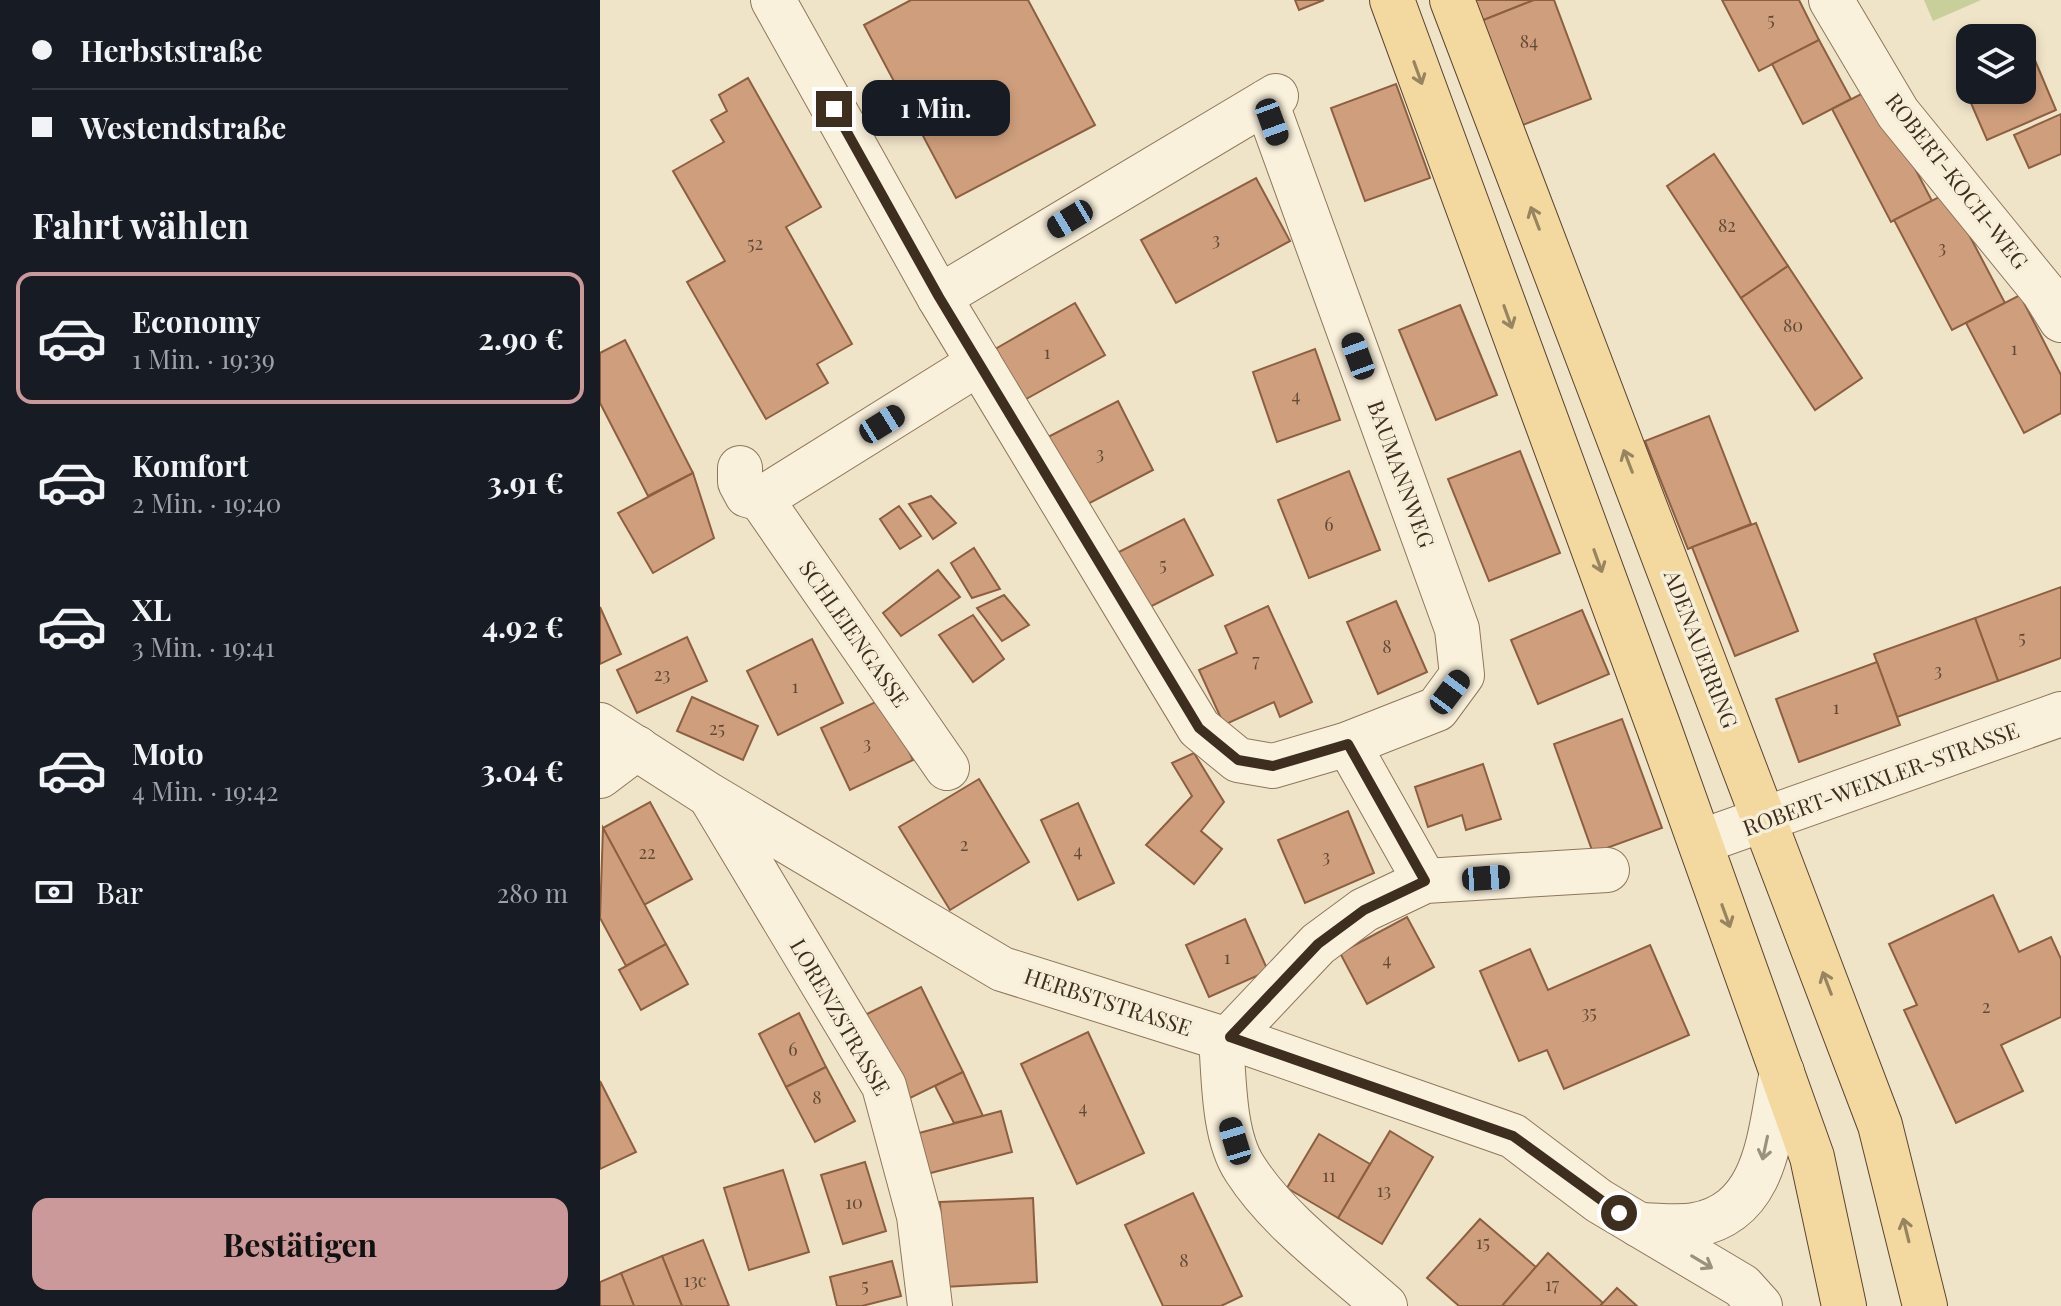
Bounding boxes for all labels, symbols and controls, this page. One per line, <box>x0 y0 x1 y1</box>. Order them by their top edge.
house number: 5 <box>1767 7 1775 31</box>
map controls <box>1956 24 2036 104</box>
button: layers <box>1956 24 2036 104</box>
house number: 84 <box>1520 29 1538 53</box>
text: Herbststraße <box>80 30 263 70</box>
one-way arrow <box>1412 61 1427 86</box>
callout: 1 Min. <box>862 81 1010 137</box>
street label: ROBERT-KOCH-WEG <box>1880 86 2036 275</box>
text: 1 Min. <box>900 90 972 125</box>
route end <box>816 91 852 127</box>
car <box>1253 95 1291 149</box>
text: Westendstraße <box>80 107 286 147</box>
car <box>1043 196 1097 242</box>
text: Fahrt wählen <box>32 200 249 248</box>
one-way arrow <box>1527 206 1541 231</box>
house number: 82 <box>1718 213 1736 237</box>
house number: 3 <box>1212 227 1220 251</box>
house number: 52 <box>747 231 763 255</box>
house number: 3 <box>1938 235 1946 259</box>
text: Economy <box>132 301 261 341</box>
icon: car <box>36 302 108 374</box>
one-way arrow <box>1502 305 1516 329</box>
house number: 80 <box>1783 313 1803 337</box>
text: 2.90 € <box>478 318 564 358</box>
car <box>1339 329 1377 383</box>
house number: 1 <box>2011 336 2018 360</box>
house number: 1 <box>1044 340 1051 364</box>
text: 1 Min. · 19:39 <box>132 341 275 376</box>
house number: 4 <box>1292 383 1301 407</box>
street label: BAUMANNWEG <box>1361 396 1443 552</box>
car <box>855 401 909 447</box>
house number: 3 <box>1096 441 1104 465</box>
text: Komfort <box>132 445 249 485</box>
icon: car <box>36 446 108 518</box>
one-way arrow <box>1620 449 1634 474</box>
text: 3.91 € <box>487 462 564 502</box>
text: 2 Min. · 19:40 <box>132 485 281 520</box>
house number: 6 <box>1324 512 1334 536</box>
one-way arrow <box>1592 549 1606 573</box>
house number: 5 <box>1159 552 1167 576</box>
street label: SCHLEIENGASSE <box>793 554 917 713</box>
street label: ADENAUERRING <box>1658 564 1746 732</box>
text: XL <box>132 589 171 629</box>
icon: car <box>36 590 108 662</box>
text: 4.92 € <box>482 606 564 646</box>
house number: 5 <box>2018 625 2026 649</box>
text: 3 Min. · 19:41 <box>132 629 275 664</box>
house number: 8 <box>1382 634 1392 658</box>
house number: 7 <box>1252 648 1260 672</box>
house number: 3 <box>1934 658 1942 682</box>
house number: 23 <box>654 662 670 686</box>
car <box>1426 666 1474 718</box>
house number: 1 <box>792 674 799 698</box>
house number: 1 <box>1833 695 1840 719</box>
street label: ROBERT-WEIXLER-STRASSE <box>1738 714 2023 842</box>
house number: 25 <box>709 716 725 740</box>
house number: 3 <box>863 731 871 755</box>
text: Moto <box>132 733 204 773</box>
icon: car <box>36 734 108 806</box>
text: 3.04 € <box>480 750 564 790</box>
text: 4 Min. · 19:42 <box>132 773 279 808</box>
house number: 2 <box>960 832 968 856</box>
house number: 4 <box>1074 838 1083 862</box>
house number: 22 <box>638 840 656 864</box>
house number: 3 <box>1322 844 1330 868</box>
car <box>1461 864 1511 892</box>
icon: cash <box>32 870 76 914</box>
text: Bar <box>96 872 143 912</box>
text: 280 m <box>497 875 568 910</box>
one-way arrow <box>1720 903 1734 928</box>
street label: LORENZSTRASSE <box>784 933 898 1100</box>
house number: 1 <box>1224 945 1231 969</box>
house number: 4 <box>1383 947 1392 971</box>
street label: HERBSTSTRASSE <box>1021 960 1196 1042</box>
one-way arrow <box>1819 971 1833 996</box>
house number: 2 <box>1982 994 1990 1018</box>
house number: 35 <box>1581 1000 1597 1024</box>
house number: 6 <box>788 1037 798 1061</box>
house number: 8 <box>812 1085 822 1109</box>
house number: 4 <box>1079 1095 1088 1119</box>
car <box>1217 1115 1253 1167</box>
one-way arrow <box>1757 1134 1772 1160</box>
house number: 11 <box>1322 1163 1336 1187</box>
house number: 13 <box>1377 1178 1391 1202</box>
house number: 10 <box>845 1190 863 1214</box>
route start <box>1601 1195 1637 1231</box>
button: Bestätigen <box>32 1198 568 1290</box>
one-way arrow <box>1898 1218 1913 1244</box>
house number: 15 <box>1476 1230 1490 1254</box>
house number: 8 <box>1179 1248 1189 1272</box>
one-way arrow <box>1690 1255 1713 1271</box>
house number: 13c <box>683 1268 707 1292</box>
house number: 17 <box>1545 1272 1560 1296</box>
house number: 5 <box>861 1273 869 1297</box>

